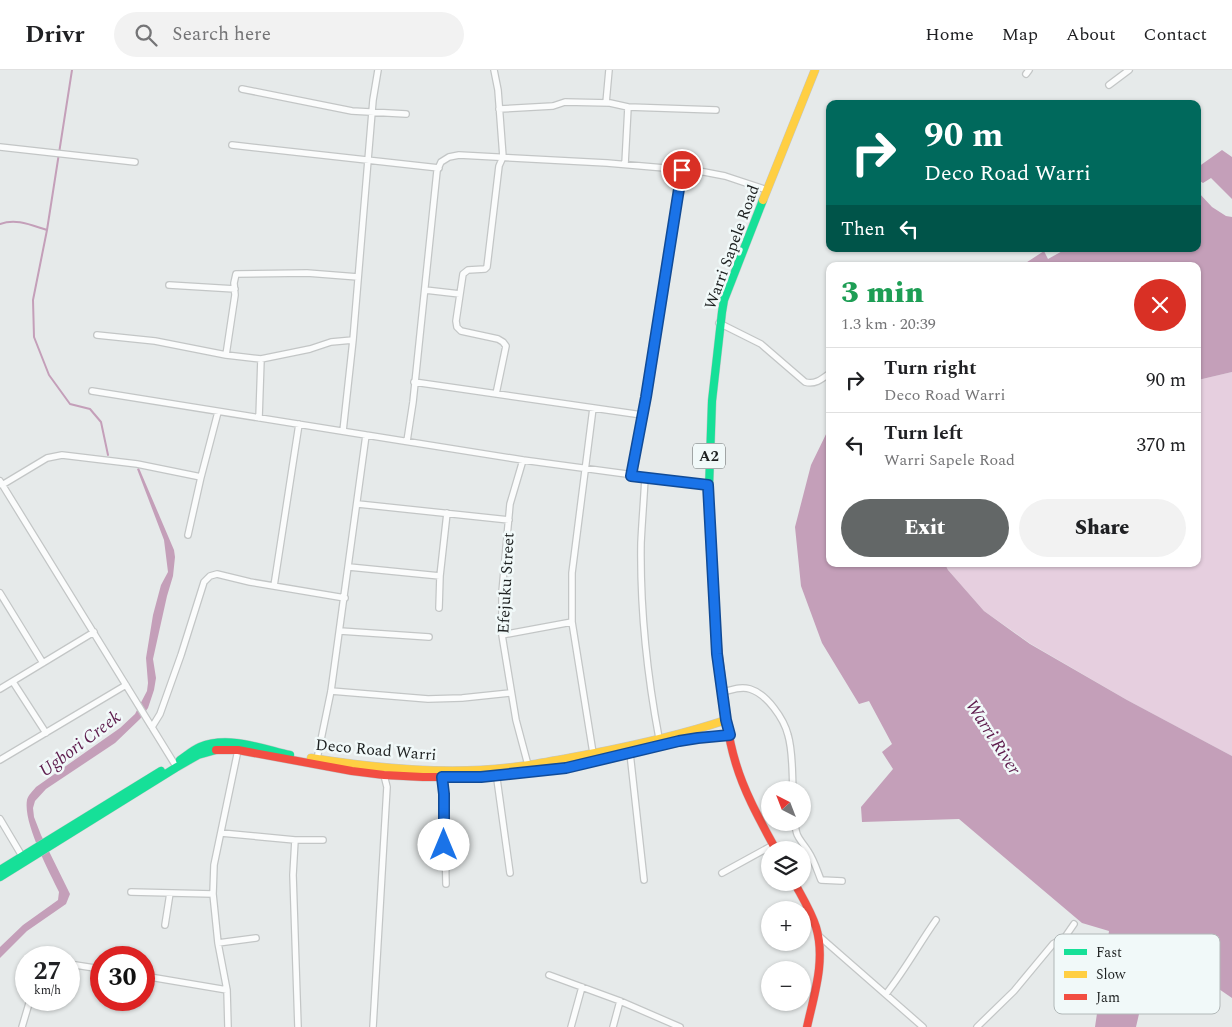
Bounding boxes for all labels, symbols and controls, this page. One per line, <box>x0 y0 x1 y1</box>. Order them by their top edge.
search box <box>114 12 464 57</box>
text: Drivr <box>25 17 84 53</box>
text: Search here <box>172 20 271 49</box>
icon: search <box>132 21 160 49</box>
text: Home <box>925 21 974 48</box>
text: Map <box>1002 21 1038 48</box>
text: About <box>1066 21 1116 48</box>
text: Contact <box>1144 21 1207 48</box>
text: 90 m <box>924 109 1004 162</box>
icon: right <box>841 120 906 185</box>
pin <box>661 149 703 191</box>
icon: arrive <box>668 156 696 184</box>
text: Deco Road Warri <box>924 157 1091 190</box>
street label: Warri Sapele Road <box>698 181 766 313</box>
text: Then <box>841 215 885 244</box>
icon: left <box>895 215 923 243</box>
text: 3 min <box>841 270 924 316</box>
button: close <box>1134 279 1186 331</box>
text: 1.3 km · 20:39 <box>841 312 936 336</box>
text: Turn right <box>884 354 977 383</box>
icon: right <box>841 366 869 394</box>
text: 90 m <box>1146 366 1186 395</box>
text: Deco Road Warri <box>884 383 1005 407</box>
text: Turn left <box>884 419 963 448</box>
icon: left <box>841 431 869 459</box>
text: 370 m <box>1136 431 1186 460</box>
road number: A2 <box>693 444 725 468</box>
text: Warri Sapele Road <box>884 448 1015 472</box>
button: Exit <box>841 499 1009 557</box>
button: Share <box>1019 499 1186 557</box>
street label: Efejuku Street <box>491 531 521 634</box>
water label: Warri River <box>958 694 1028 781</box>
water label: Ugbori Creek <box>33 704 127 784</box>
street label: Deco Road Warri <box>314 733 438 767</box>
north arrow <box>761 781 811 831</box>
map controls <box>761 781 811 1011</box>
position arrow <box>417 818 469 870</box>
button: layers <box>761 841 811 891</box>
button: + <box>761 901 811 951</box>
legend <box>1054 934 1220 1014</box>
text: Fast <box>1096 942 1122 963</box>
speed limit sign: 30 <box>90 946 155 1011</box>
text: 27 <box>33 953 62 991</box>
button: − <box>761 961 811 1011</box>
text: Slow <box>1096 964 1126 985</box>
text: km/h <box>34 981 61 1000</box>
text: Jam <box>1096 987 1120 1008</box>

